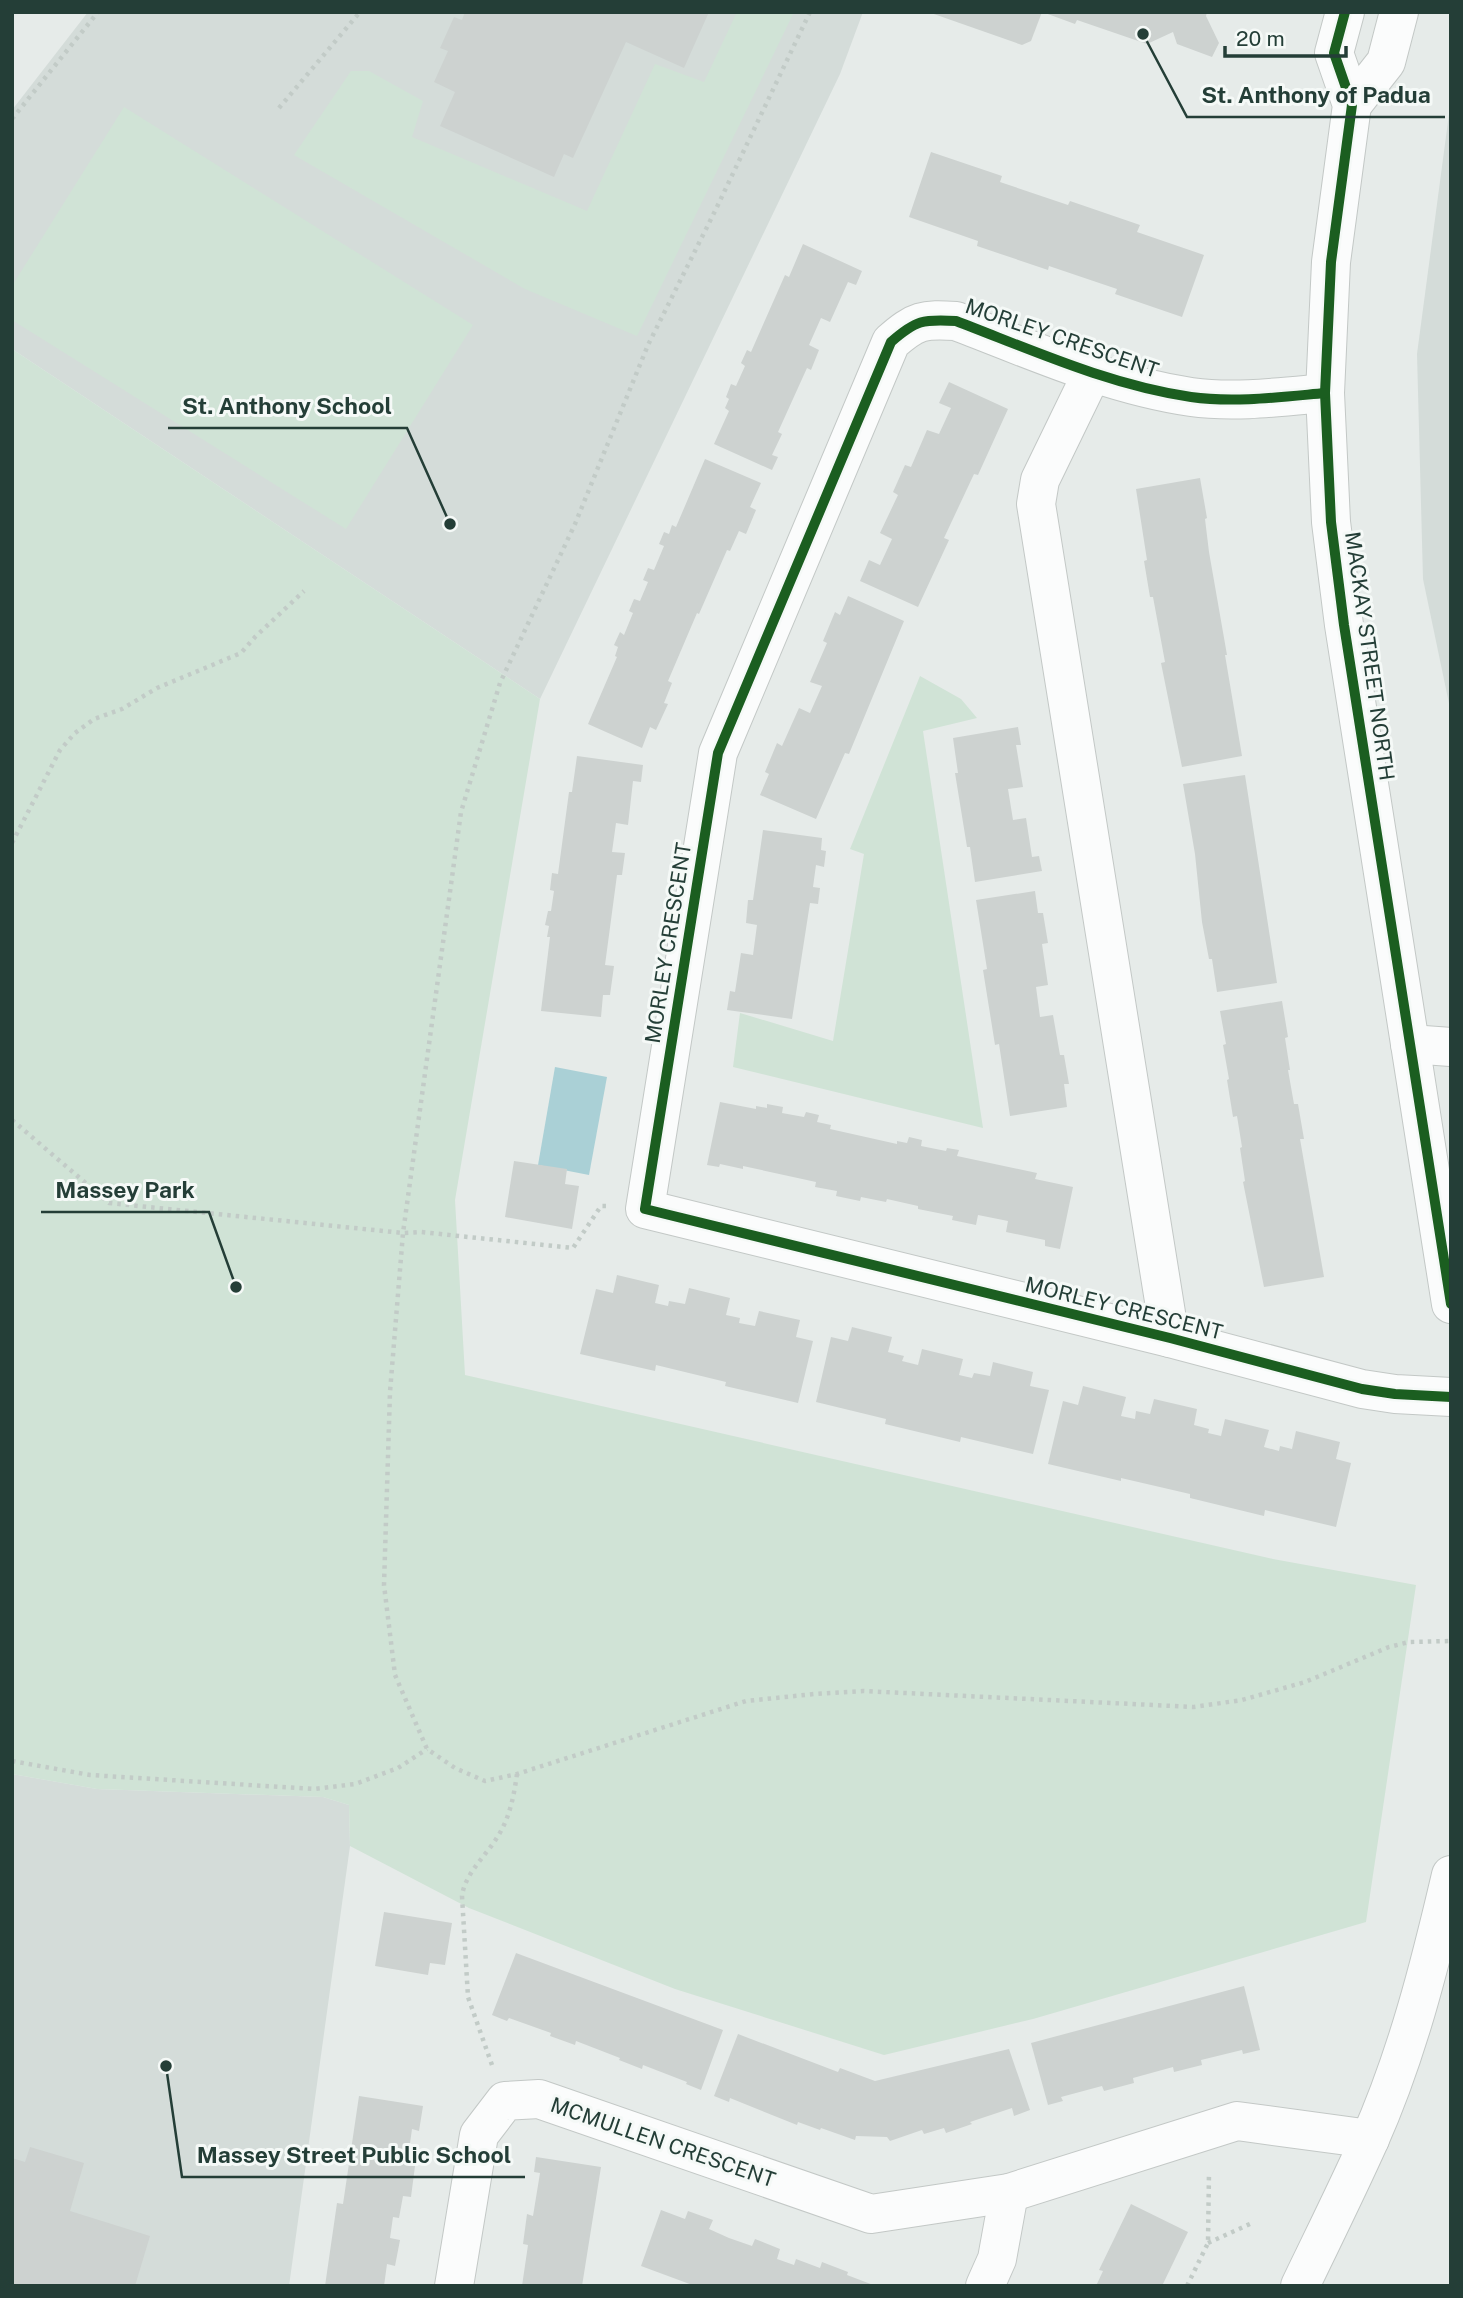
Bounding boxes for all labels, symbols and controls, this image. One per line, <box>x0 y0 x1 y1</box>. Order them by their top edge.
scale bar <box>1225 14 1346 58</box>
text: 20 m <box>1236 26 1285 51</box>
callout: St. Anthony of Padua <box>1187 73 1445 117</box>
text: St. Anthony of Padua <box>1201 81 1431 108</box>
street label: MORLEY CRESCENT <box>962 293 1162 383</box>
callout: St. Anthony School <box>168 384 407 428</box>
text: St. Anthony School <box>182 392 392 419</box>
street label: MACKAY STREET NORTH <box>1340 530 1400 782</box>
street label: MORLEY CRESCENT <box>640 841 696 1045</box>
callout: Massey Park <box>41 1168 209 1212</box>
text: Massey Park <box>55 1176 195 1203</box>
street label: MORLEY CRESCENT <box>1023 1271 1225 1345</box>
street label: MCMULLEN CRESCENT <box>547 2092 779 2192</box>
callout: Massey Street Public School <box>182 2133 525 2177</box>
text: Massey Street Public School <box>197 2141 511 2168</box>

